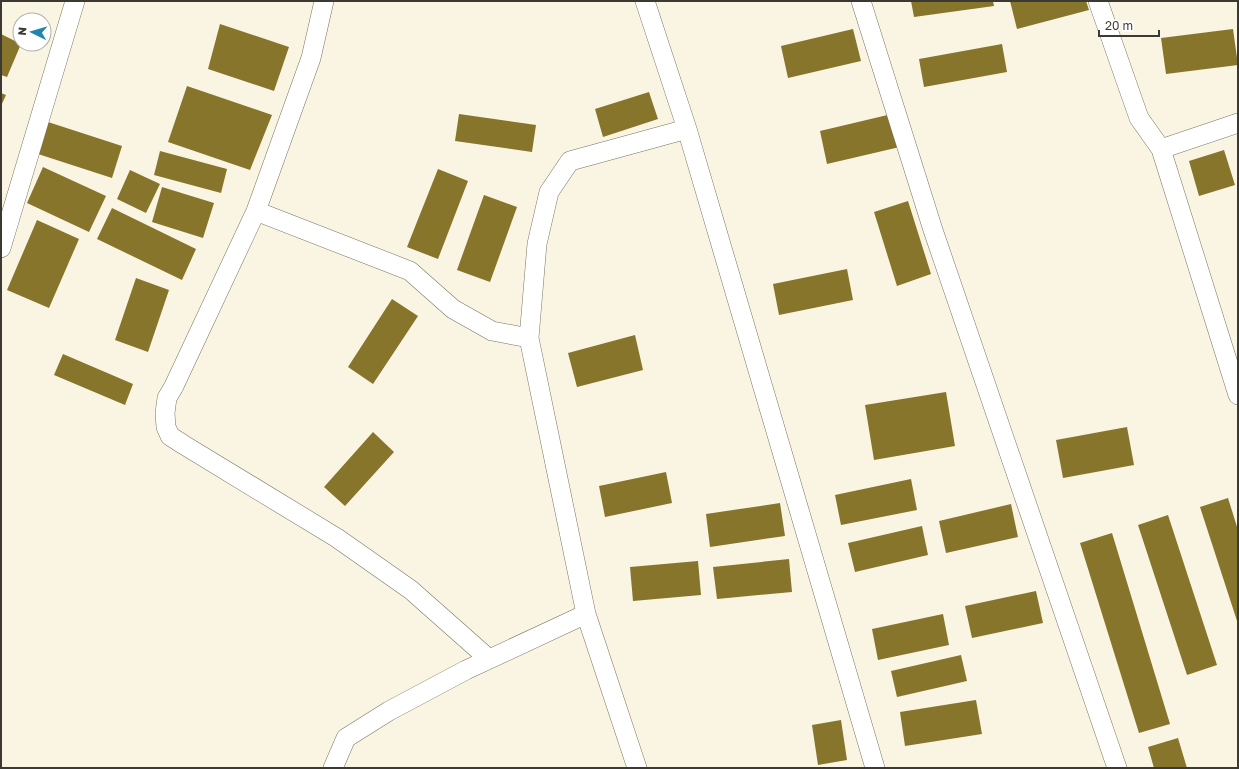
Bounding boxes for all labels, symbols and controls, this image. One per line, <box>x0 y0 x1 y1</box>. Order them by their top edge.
north arrow <box>12 12 52 52</box>
scale bar <box>1099 12 1159 38</box>
text: 20 m <box>1105 18 1133 33</box>
text: N <box>15 26 28 36</box>

